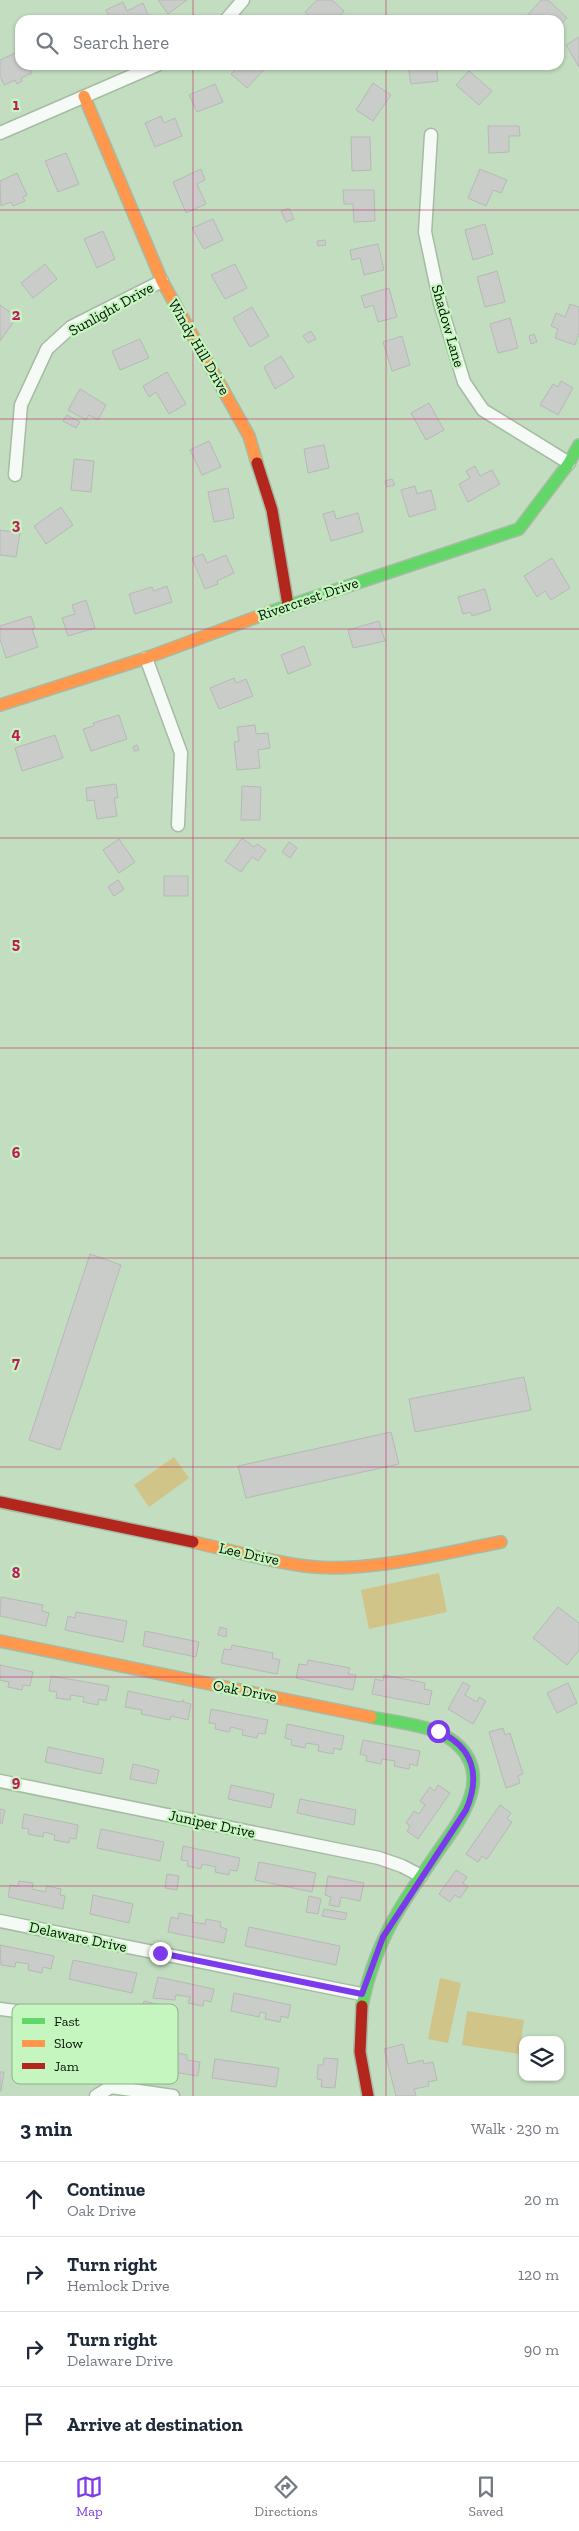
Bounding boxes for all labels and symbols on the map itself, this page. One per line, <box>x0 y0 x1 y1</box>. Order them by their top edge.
text: 1 <box>13 95 20 114</box>
street label: Sunlight Drive <box>65 278 157 340</box>
street label: Shadow Lane <box>428 283 468 369</box>
street label: Windy Hill Drive <box>164 296 234 398</box>
text: 2 <box>12 305 21 324</box>
text: 3 <box>12 515 21 534</box>
street label: Rivercrest Drive <box>255 573 361 625</box>
text: 4 <box>11 724 21 743</box>
text: 5 <box>12 934 20 953</box>
text: 6 <box>12 1143 21 1162</box>
text: 7 <box>12 1353 20 1372</box>
street label: Lee Drive <box>217 1539 281 1569</box>
text: 8 <box>12 1563 21 1582</box>
street label: Oak Drive <box>212 1676 278 1706</box>
route start <box>427 1720 450 1743</box>
text: 9 <box>12 1772 21 1791</box>
street label: Juniper Drive <box>167 1806 257 1842</box>
street label: Delaware Drive <box>28 1918 128 1956</box>
route end <box>149 1942 172 1965</box>
legend <box>12 2004 178 2084</box>
text: Fast <box>54 2013 81 2030</box>
text: Slow <box>54 2035 83 2052</box>
text: Jam <box>54 2058 79 2075</box>

